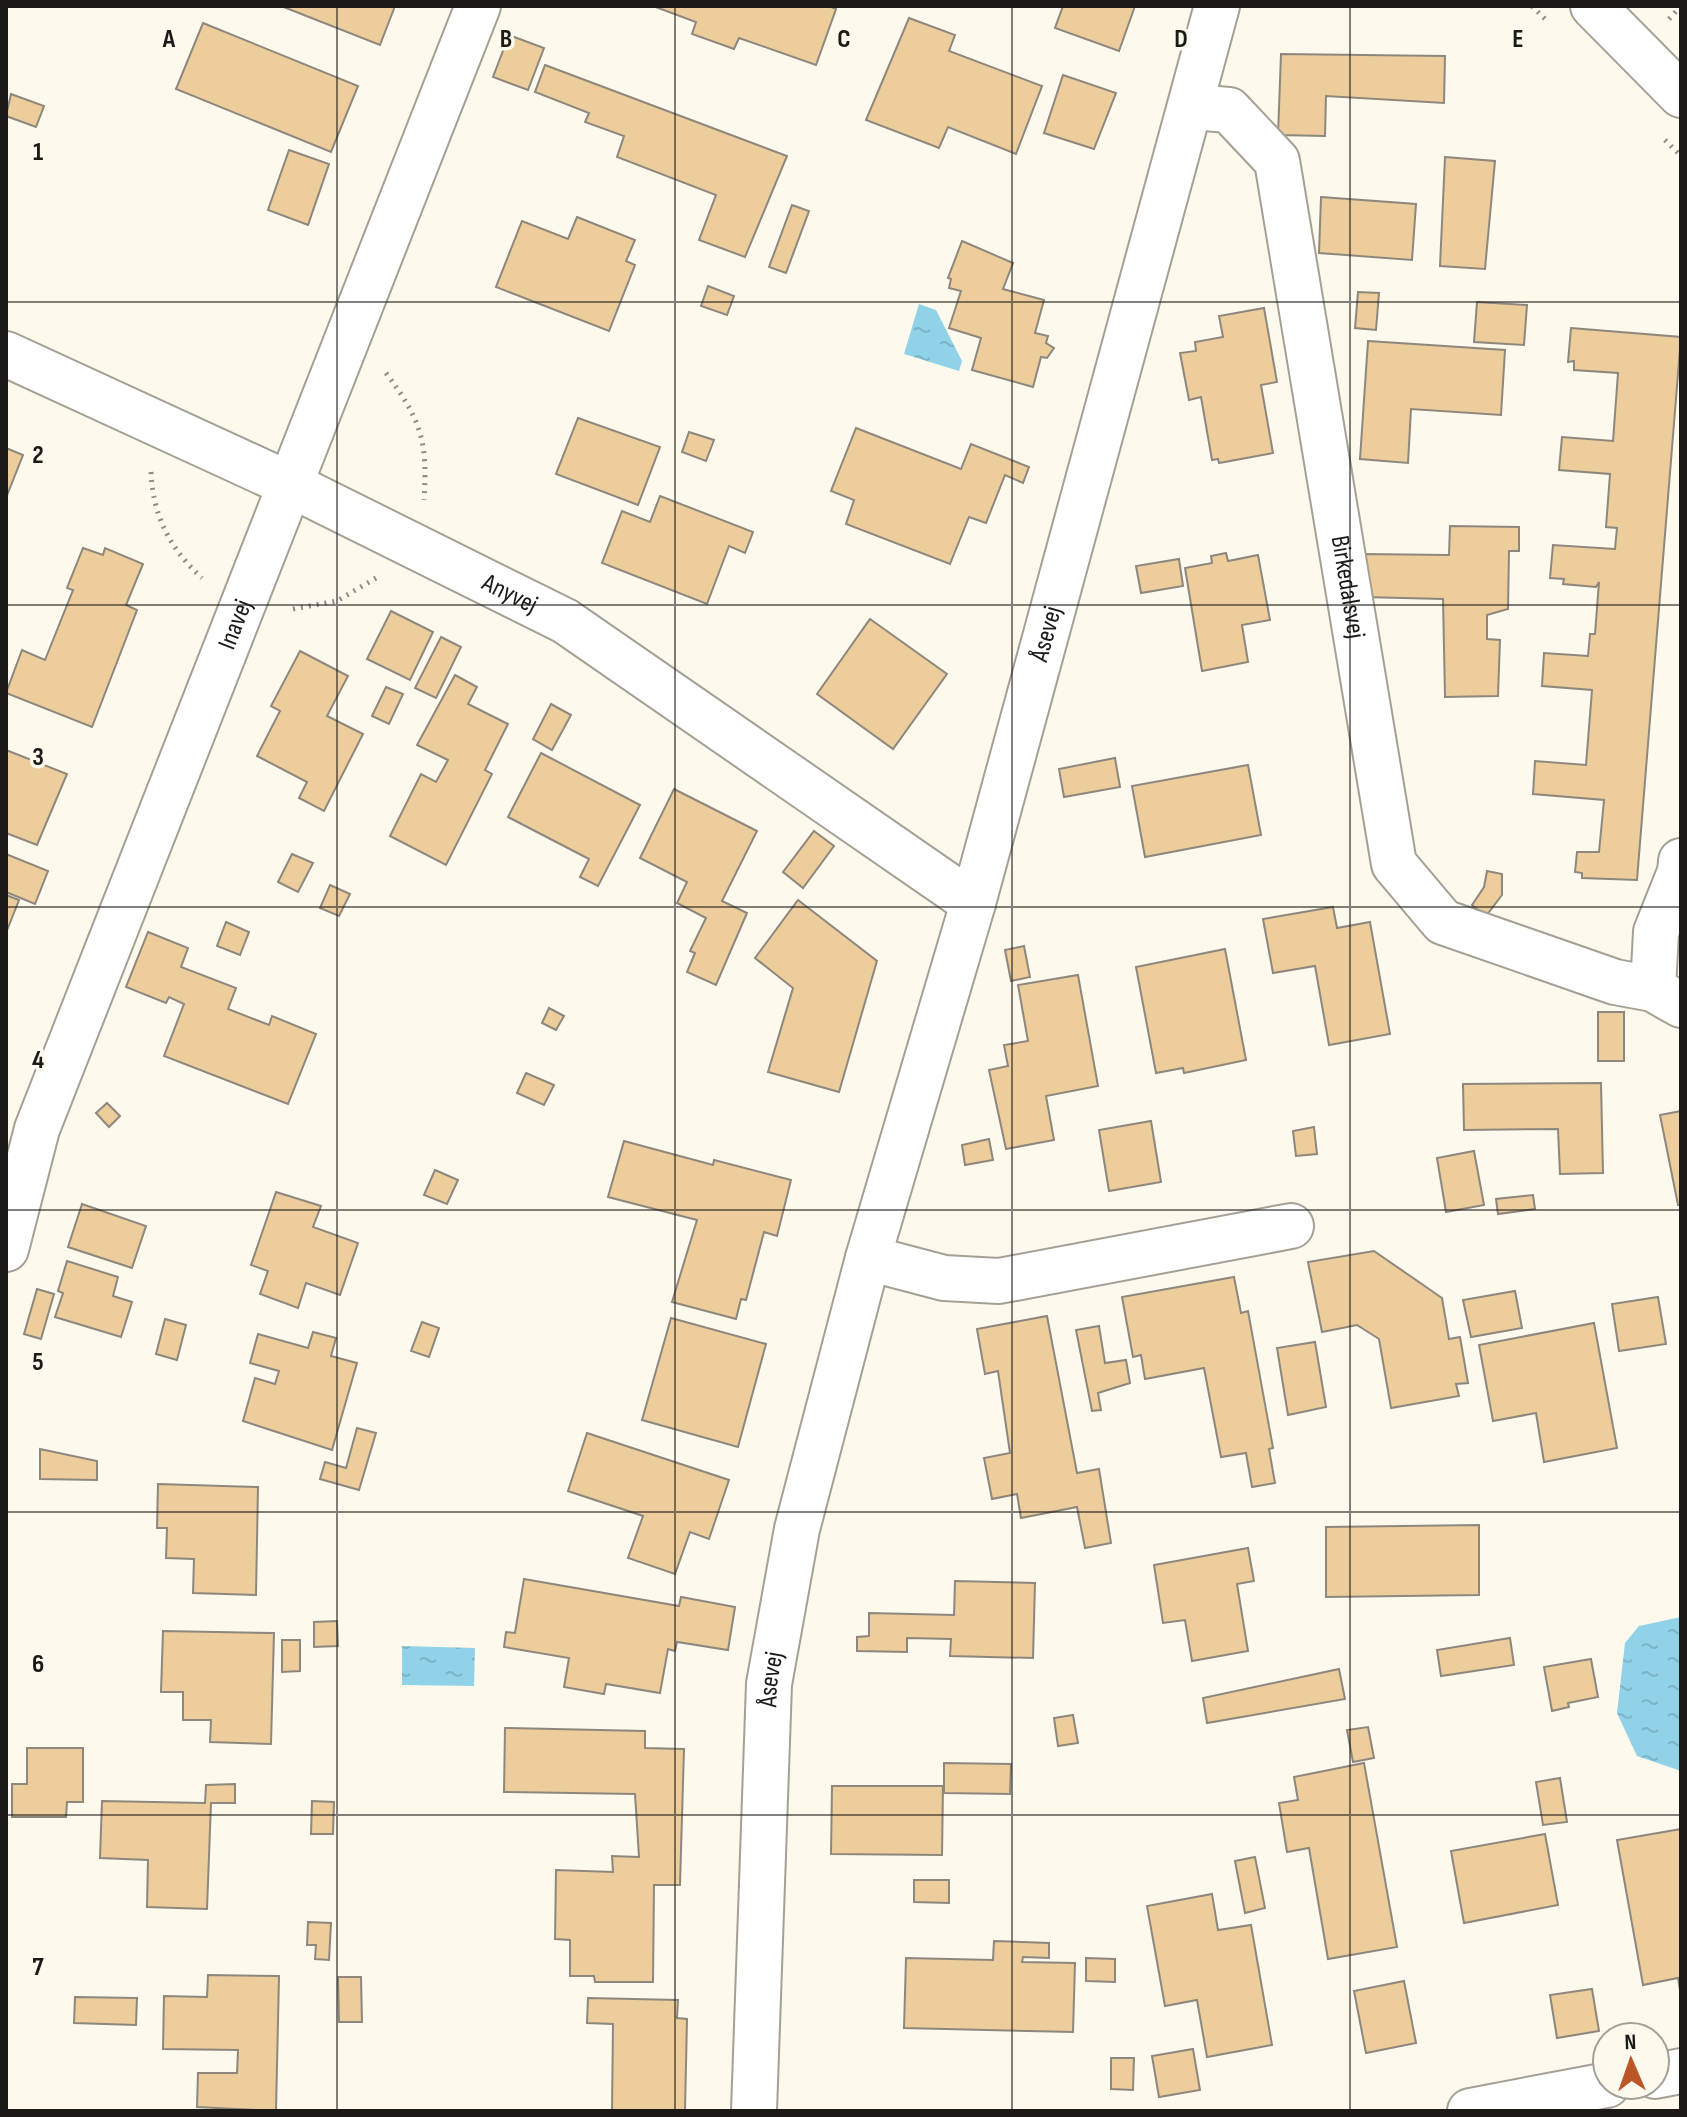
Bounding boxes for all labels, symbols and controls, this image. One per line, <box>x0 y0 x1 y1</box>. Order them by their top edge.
text: A <box>162 24 176 55</box>
text: B <box>500 24 512 55</box>
text: C <box>837 24 851 55</box>
text: D <box>1174 24 1188 55</box>
text: E <box>1512 24 1524 55</box>
text: 1 <box>33 137 43 168</box>
text: 2 <box>32 440 44 471</box>
street label: Birkedalsvej <box>1324 533 1372 641</box>
street label: Anyvej <box>476 566 543 620</box>
street label: Inavej <box>211 595 259 654</box>
street label: Åsevej <box>1024 603 1068 666</box>
text: 3 <box>32 742 44 773</box>
text: 4 <box>32 1045 44 1076</box>
text: 5 <box>32 1347 44 1378</box>
text: 6 <box>32 1649 44 1680</box>
street label: Åsevej <box>753 1649 790 1709</box>
text: 7 <box>32 1952 44 1983</box>
north arrow <box>1591 2021 1671 2101</box>
text: N <box>1624 2029 1637 2056</box>

